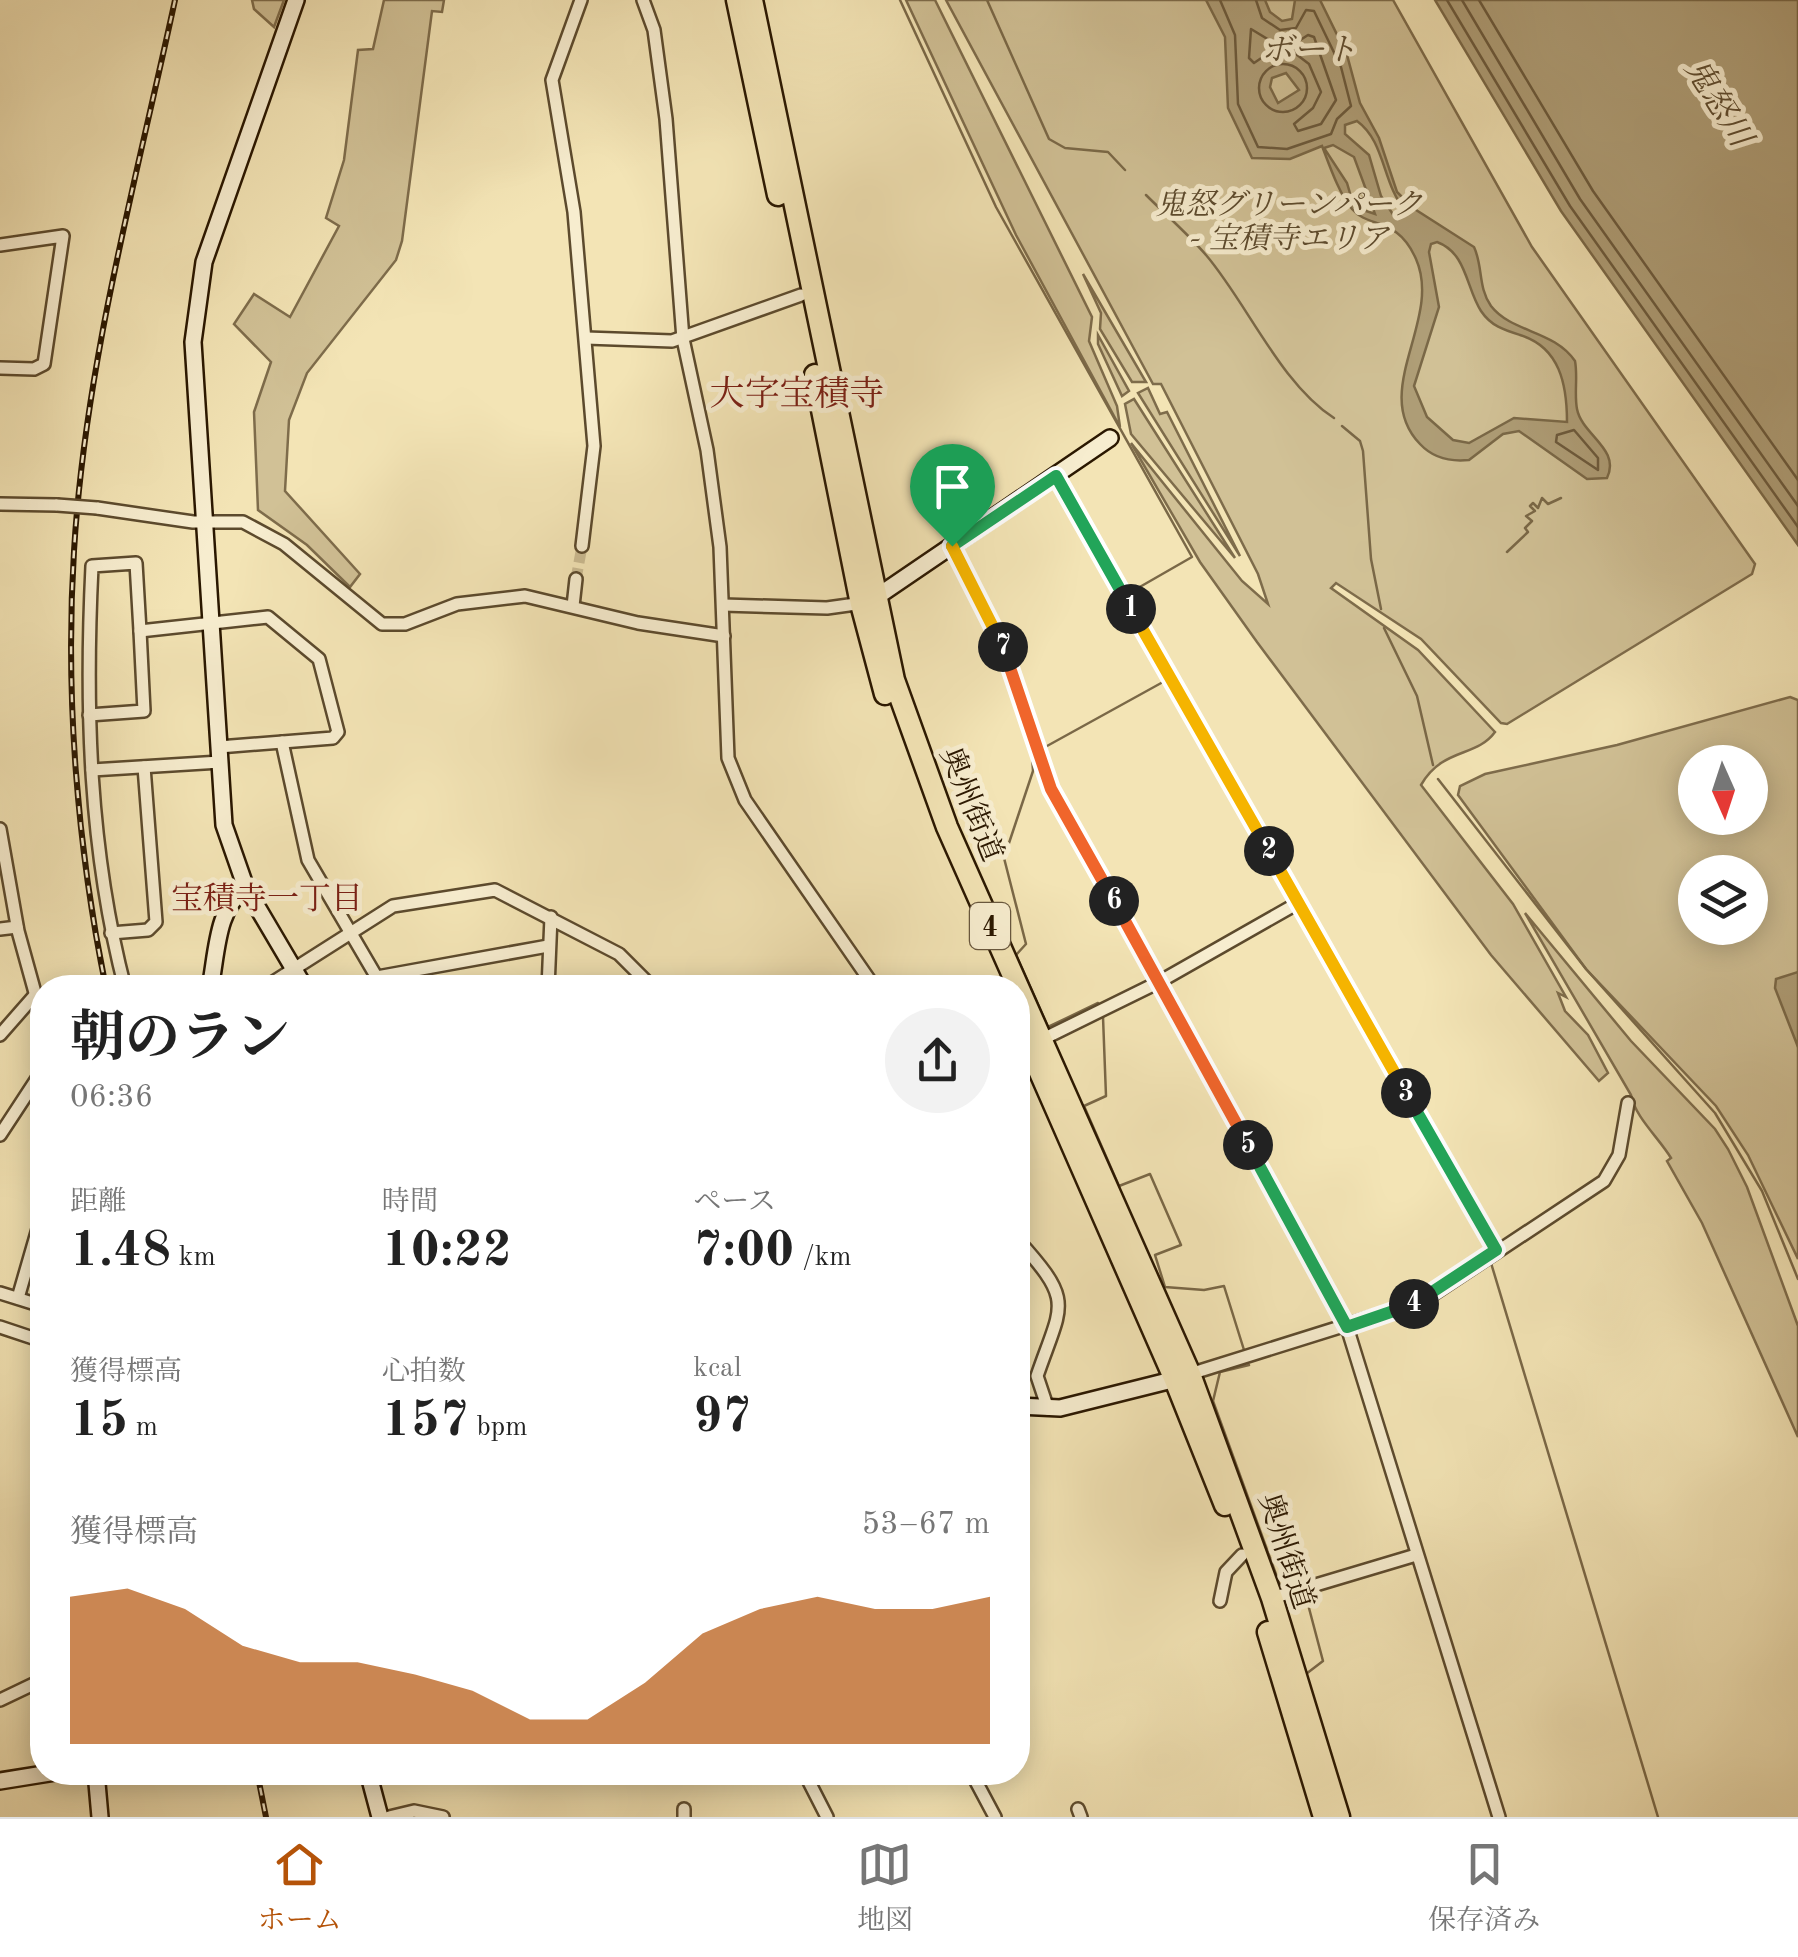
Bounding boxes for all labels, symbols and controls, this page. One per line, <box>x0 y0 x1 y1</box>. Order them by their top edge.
water label: ボート <box>1261 34 1357 68</box>
water label: 鬼怒川 <box>1677 53 1760 155</box>
park label: 鬼怒グリーンパーク - 宝積寺エリア <box>1155 188 1423 255</box>
district label: 大字宝積寺 <box>709 375 885 413</box>
pin <box>910 444 995 547</box>
icon: arrive <box>925 459 980 514</box>
pin: 1 <box>1106 584 1156 634</box>
text: 1 <box>1123 595 1139 623</box>
pin: 7 <box>978 622 1028 672</box>
text: 7 <box>995 633 1011 661</box>
street label: 奥州街道 <box>934 742 1009 866</box>
north arrow <box>1678 745 1768 835</box>
map controls <box>1678 745 1768 945</box>
pin: 2 <box>1244 826 1294 876</box>
text: 2 <box>1261 837 1277 865</box>
button: layers <box>1678 855 1768 945</box>
pin: 6 <box>1089 876 1139 926</box>
district label: 宝積寺一丁目 <box>171 882 363 917</box>
text: 6 <box>1106 887 1122 915</box>
road number: 4 <box>970 903 1010 949</box>
button: share <box>885 1008 990 1113</box>
text: 朝のラン <box>70 1013 290 1068</box>
pin: 3 <box>1381 1068 1431 1118</box>
text: 3 <box>1398 1079 1414 1107</box>
text: 06:36 <box>70 1082 153 1114</box>
pin: 5 <box>1223 1120 1273 1170</box>
text: 5 <box>1240 1131 1256 1159</box>
text: 距離 <box>70 1189 126 1217</box>
text: 時間 <box>382 1189 438 1217</box>
text: ペース <box>693 1189 776 1217</box>
text: 1.48 <box>70 1227 171 1277</box>
text: 10:22 <box>382 1227 512 1277</box>
text: 7:00 <box>693 1227 794 1277</box>
text: km <box>171 1244 216 1272</box>
text: /km <box>794 1244 852 1272</box>
pin: 4 <box>1389 1279 1439 1329</box>
text: 4 <box>1406 1290 1422 1318</box>
text: kcal <box>693 1355 742 1383</box>
text: 獲得標高 <box>70 1359 182 1387</box>
text: 心拍数 <box>382 1359 466 1387</box>
text: 97 <box>693 1393 751 1443</box>
text: 15 <box>70 1397 128 1447</box>
text: 157 <box>382 1397 469 1447</box>
text: m <box>128 1414 158 1442</box>
text: bpm <box>469 1414 528 1442</box>
street label: 奥州街道 <box>1252 1489 1321 1613</box>
text: 53–67 m <box>862 1509 990 1541</box>
text: 獲得標高 <box>70 1518 198 1550</box>
tab: ホーム <box>258 1837 342 1940</box>
tab: 地図 <box>857 1837 913 1940</box>
tab: 保存済み <box>1428 1837 1540 1940</box>

